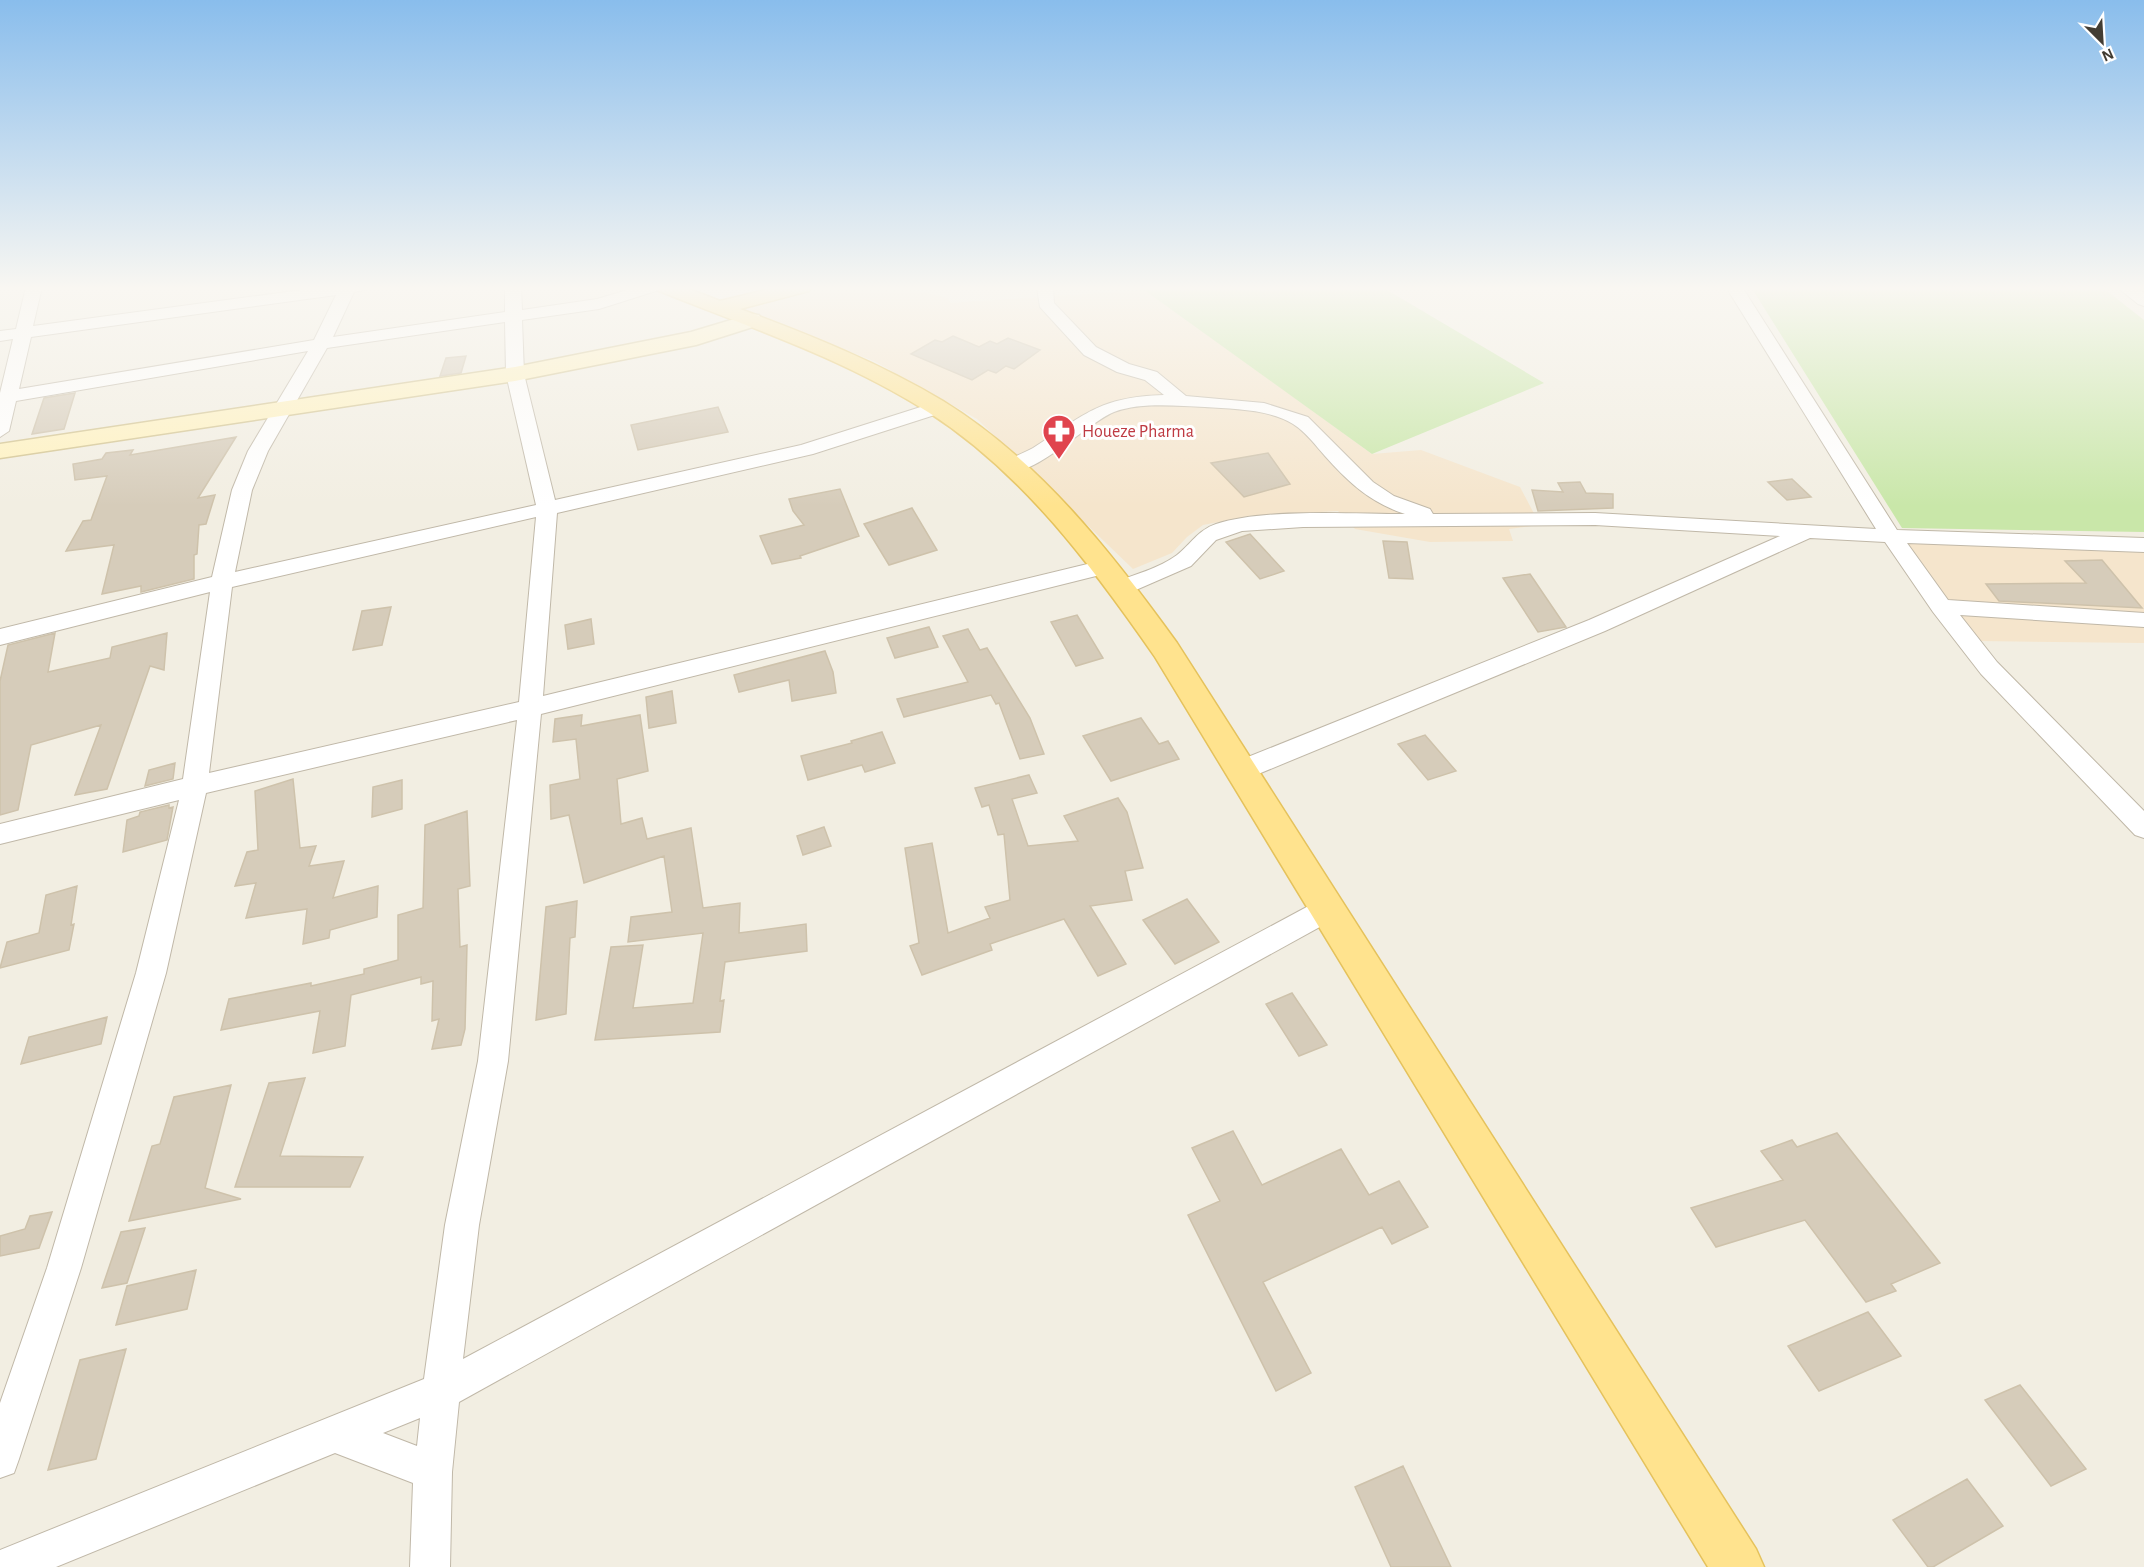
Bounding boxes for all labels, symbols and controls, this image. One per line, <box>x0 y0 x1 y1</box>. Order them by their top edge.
north arrow <box>2072 12 2132 72</box>
text: N <box>2099 45 2116 64</box>
pharmacy icon: Houeze Pharma <box>1041 413 1077 460</box>
place label: Houeze Pharma <box>1082 423 1194 441</box>

